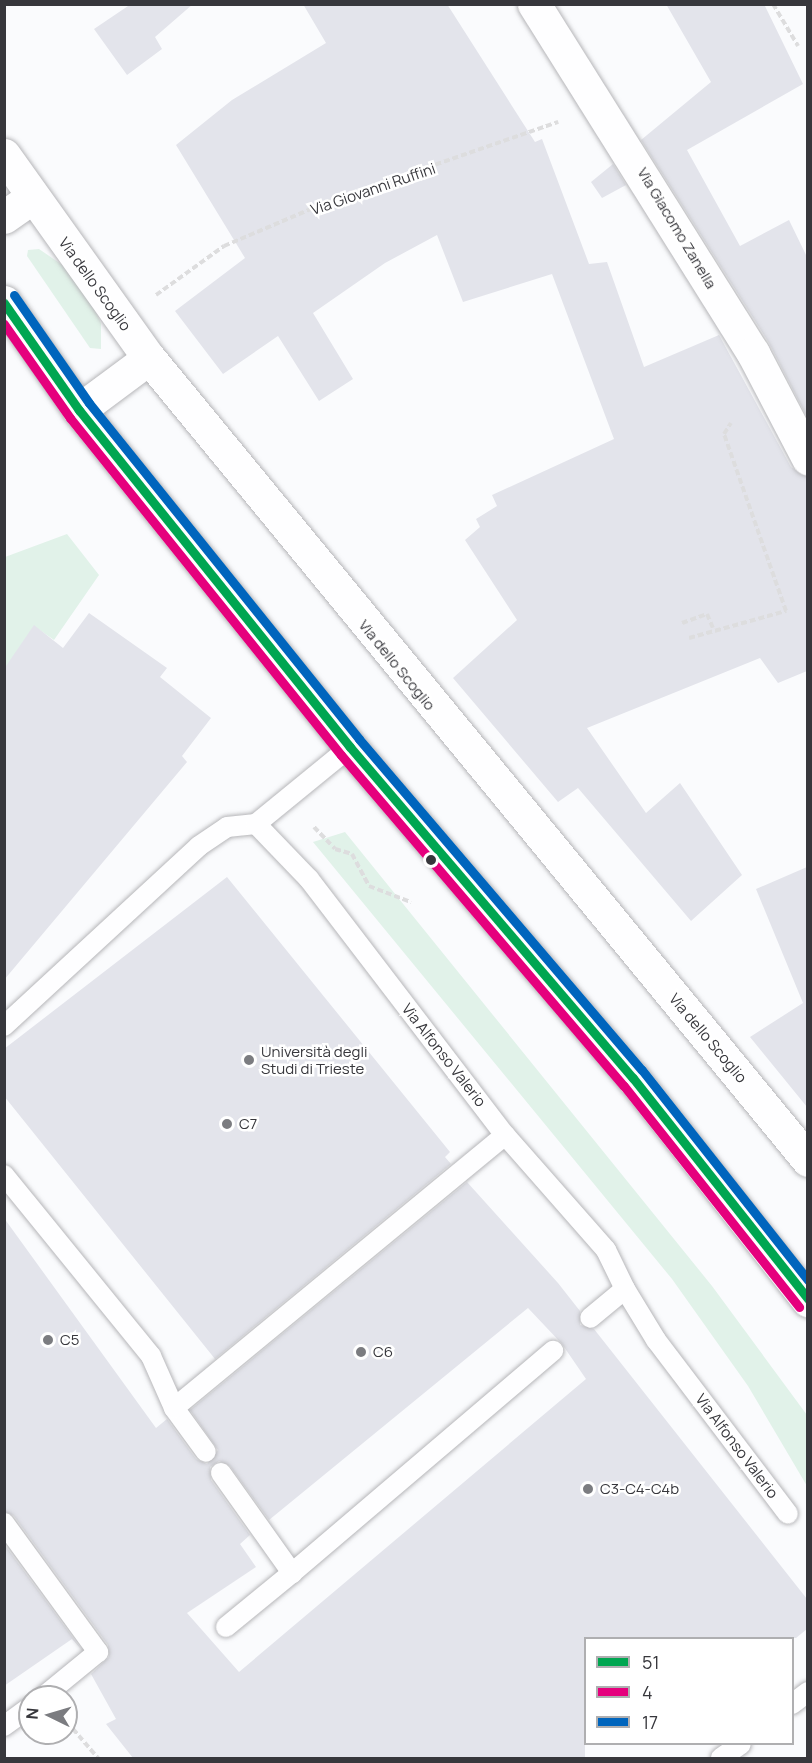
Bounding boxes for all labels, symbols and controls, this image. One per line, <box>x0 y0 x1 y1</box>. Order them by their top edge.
street label: Via Giovanni Ruffini <box>308 159 438 219</box>
street label: Via Giacomo Zanella <box>634 164 720 292</box>
street label: Via dello Scoglio <box>55 234 135 334</box>
street label: Via dello Scoglio <box>355 616 439 714</box>
unlabelled marker <box>425 854 437 866</box>
street label: Via dello Scoglio <box>665 990 751 1086</box>
street label: Via Alfonso Valerio <box>398 1000 490 1110</box>
place label: Università degli Studi di Trieste <box>261 1042 367 1077</box>
marker: Università degli Studi di Trieste <box>242 1053 256 1067</box>
place label: C7 <box>239 1115 257 1133</box>
marker: C7 <box>220 1117 234 1131</box>
place label: C5 <box>60 1331 79 1349</box>
marker: C5 <box>41 1333 55 1347</box>
place label: C6 <box>373 1343 393 1361</box>
marker: C6 <box>354 1345 368 1359</box>
street label: Via Alfonso Valerio <box>692 1390 782 1502</box>
place label: C3-C4-C4b <box>600 1480 679 1498</box>
marker: C3-C4-C4b <box>581 1482 595 1496</box>
legend <box>584 1637 794 1745</box>
text: 51 <box>642 1650 659 1674</box>
text: 4 <box>642 1680 653 1704</box>
north arrow <box>18 1685 78 1745</box>
text: N <box>21 1707 44 1720</box>
text: 17 <box>642 1710 658 1734</box>

